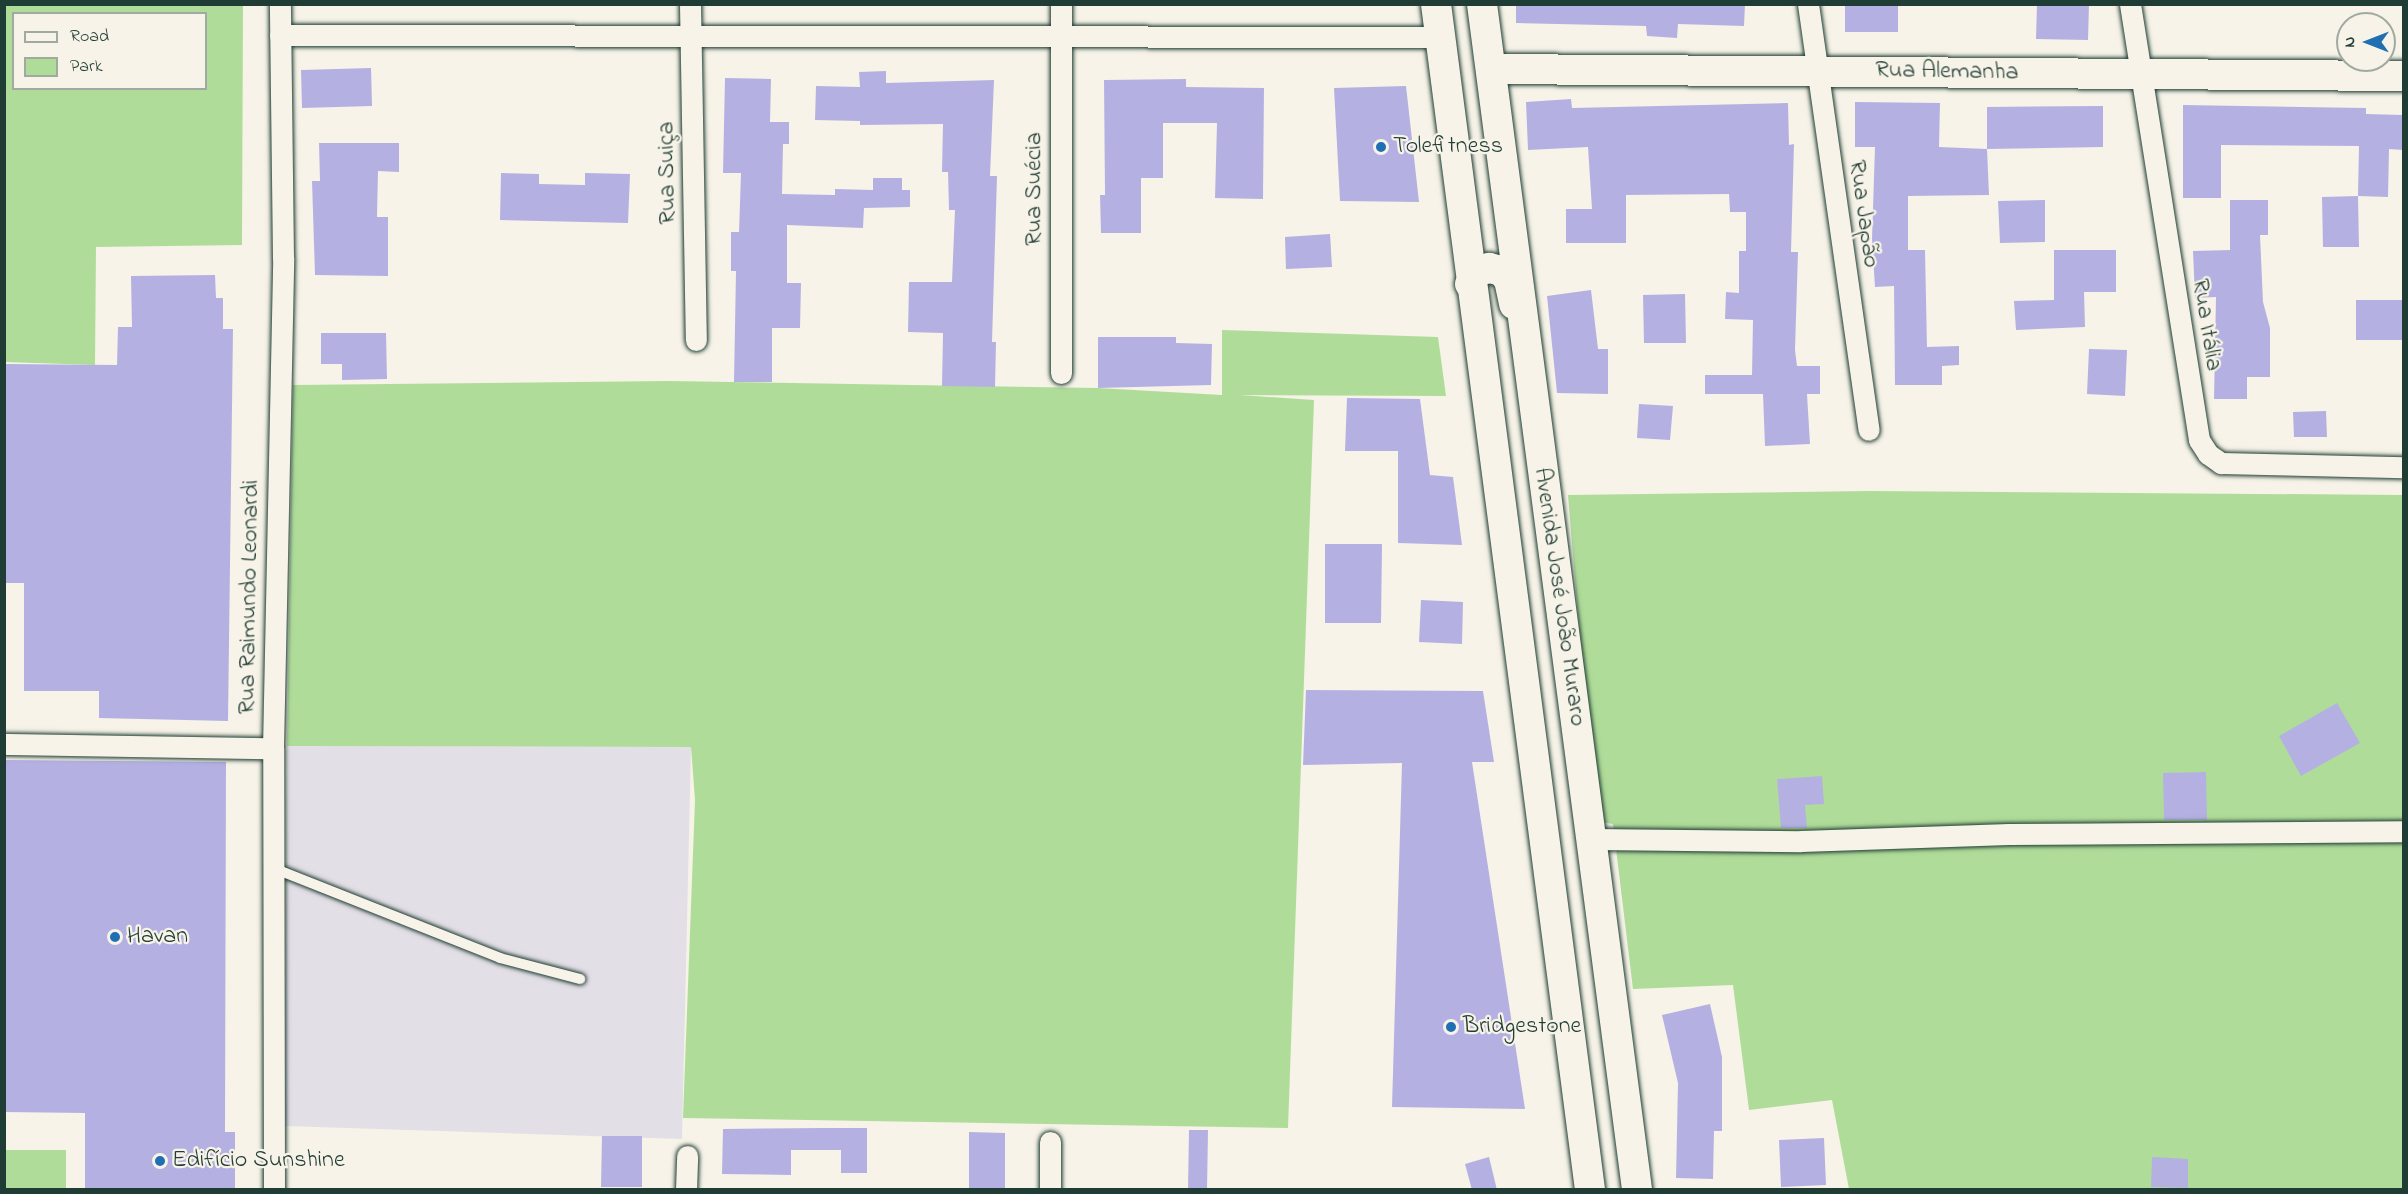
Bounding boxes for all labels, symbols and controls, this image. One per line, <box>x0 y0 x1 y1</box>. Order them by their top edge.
legend <box>12 12 207 90</box>
north arrow <box>2336 12 2396 72</box>
text: Road <box>70 24 109 50</box>
text: N <box>2338 37 2362 47</box>
text: Park <box>70 54 103 80</box>
street label: Rua Alemanha <box>1875 56 2019 88</box>
street label: Rua Suiça <box>653 121 683 225</box>
street label: Rua Suécia <box>1021 132 1049 246</box>
place label: Tolefitness <box>1393 133 1503 161</box>
marker: Tolefitness <box>1374 140 1388 154</box>
street label: Rua Japão <box>1841 158 1885 270</box>
street label: Rua Itália <box>2184 277 2228 373</box>
street label: Avenida José João Muraro <box>1527 466 1591 728</box>
street label: Rua Raimundo Leonardi <box>234 479 266 715</box>
place label: Havan <box>127 923 188 951</box>
marker: Havan <box>108 930 122 944</box>
place label: Bridgestone <box>1463 1013 1581 1041</box>
marker: Bridgestone <box>1444 1020 1458 1034</box>
place label: Edifício Sunshine <box>172 1147 345 1175</box>
marker: Edifício Sunshine <box>153 1154 167 1168</box>

